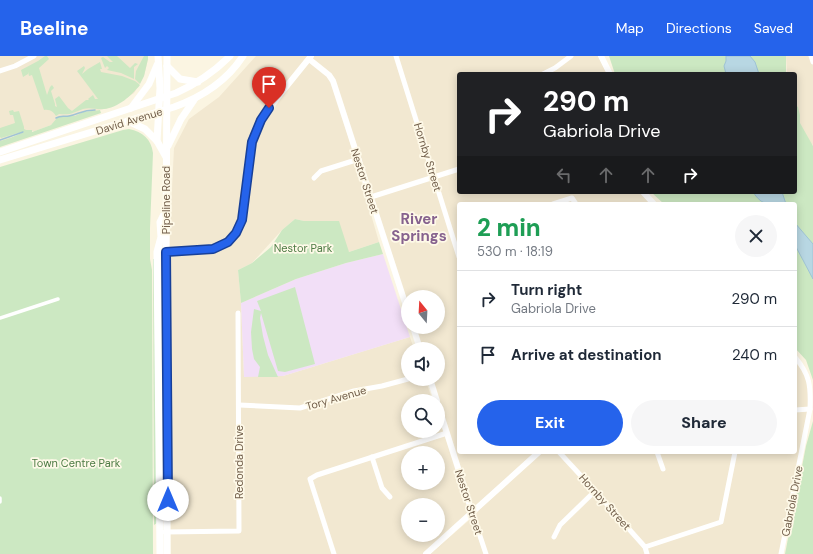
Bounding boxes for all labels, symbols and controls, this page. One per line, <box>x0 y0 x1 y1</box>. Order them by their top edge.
text: Beeline <box>20 16 88 41</box>
text: Map <box>616 19 644 37</box>
text: Directions <box>666 19 732 37</box>
text: Saved <box>754 19 793 37</box>
pin <box>252 67 286 108</box>
icon: arrive <box>258 73 280 95</box>
text: 290 m <box>543 83 629 120</box>
icon: right <box>477 88 529 140</box>
street label: David Avenue <box>94 104 164 138</box>
text: Gabriola Drive <box>543 119 661 143</box>
street label: Hornby Street <box>411 121 445 193</box>
street label: Nestor Street <box>348 147 382 215</box>
icon: left <box>553 164 575 186</box>
icon: ahead <box>595 164 617 186</box>
icon: ahead <box>637 164 659 186</box>
icon: right <box>679 164 701 186</box>
street label: Pipeline Road <box>159 166 173 234</box>
district label: River Springs <box>391 209 447 246</box>
text: 2 min <box>477 212 541 243</box>
button: close <box>735 215 777 257</box>
park label: Nestor Park <box>274 241 333 255</box>
text: 530 m · 18:19 <box>477 243 553 260</box>
text: Turn right <box>511 280 582 300</box>
icon: right <box>477 288 499 310</box>
text: 290 m <box>731 289 777 309</box>
north arrow <box>401 290 445 334</box>
map controls <box>401 290 445 542</box>
text: Gabriola Drive <box>511 300 596 317</box>
button: sound <box>401 342 445 386</box>
icon: arrive <box>477 344 499 366</box>
text: Arrive at destination <box>511 345 662 365</box>
text: 240 m <box>732 345 777 365</box>
street label: Tory Avenue <box>304 383 368 413</box>
button: search <box>401 394 445 438</box>
button: Exit <box>477 400 623 446</box>
button: Share <box>631 400 777 446</box>
street label: Redonda Drive <box>232 425 246 499</box>
button: + <box>401 446 445 490</box>
park label: Town Centre Park <box>32 456 121 470</box>
street label: Gabriola Drive <box>778 464 806 538</box>
street label: Nestor Street <box>452 468 486 536</box>
street label: Hornby Street <box>576 471 634 533</box>
position arrow <box>147 479 189 521</box>
button: − <box>401 498 445 542</box>

